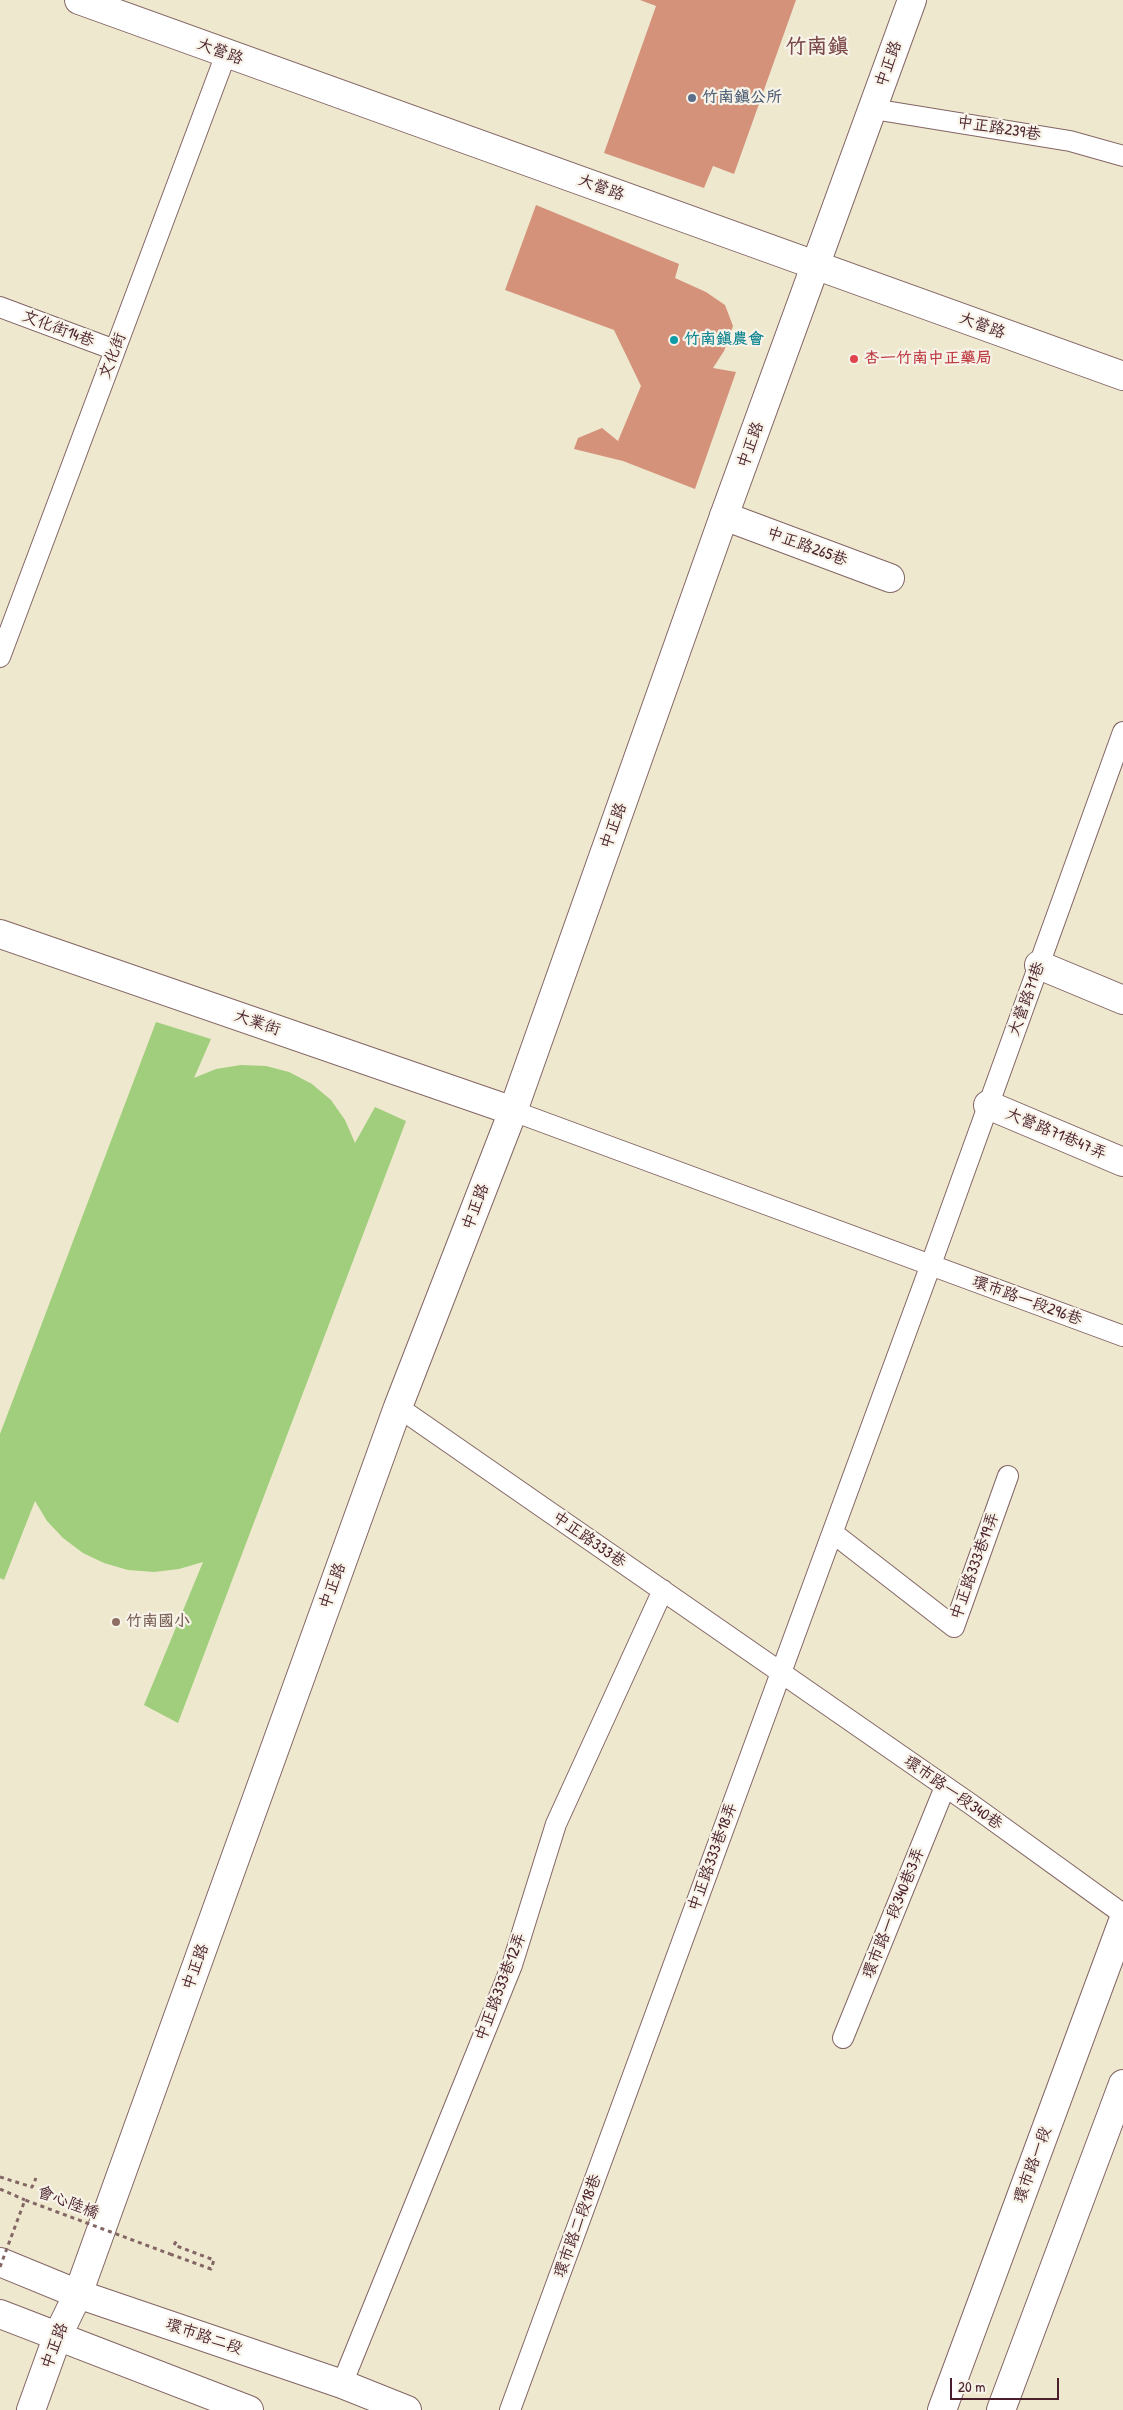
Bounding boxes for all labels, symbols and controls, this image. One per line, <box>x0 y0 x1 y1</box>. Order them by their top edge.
district label: 竹南鎮 <box>786 34 848 60</box>
street label: 大營路 <box>194 35 246 69</box>
street label: 中正路 <box>872 38 906 90</box>
place label: 竹南鎮公所 <box>702 88 782 108</box>
marker: 竹南鎮公所 <box>686 92 698 104</box>
street label: 中正路239巷 <box>956 113 1042 145</box>
street label: 大營路 <box>575 171 627 205</box>
street label: 文化街14巷 <box>19 306 97 352</box>
street label: 大營路 <box>956 309 1008 343</box>
street label: 文化街 <box>95 330 131 382</box>
place label: 竹南鎮農會 <box>684 330 764 350</box>
marker: 竹南鎮農會 <box>668 334 680 346</box>
place label: 杏一竹南中正藥局 <box>864 349 992 369</box>
marker: 杏一竹南中正藥局 <box>848 353 860 365</box>
street label: 中正路 <box>734 419 768 471</box>
street label: 中正路265巷 <box>764 524 850 570</box>
street label: 中正路 <box>597 800 631 852</box>
street label: 大營路71巷 <box>1005 959 1049 1039</box>
street label: 大業街 <box>231 1006 283 1040</box>
street label: 大營路71巷47弄 <box>1003 1104 1109 1164</box>
street label: 中正路 <box>458 1181 494 1233</box>
street label: 環市路一段296巷 <box>969 1272 1085 1330</box>
street label: 中正路333巷 <box>548 1508 630 1572</box>
street label: 中正路333巷19弄 <box>947 1510 1003 1622</box>
street label: 中正路 <box>316 1560 350 1612</box>
place label: 竹南國小 <box>126 1612 190 1632</box>
marker: 竹南國小 <box>110 1616 122 1628</box>
street label: 環市路一段340巷 <box>900 1752 1006 1834</box>
street label: 中正路333巷18弄 <box>684 1800 742 1914</box>
street label: 環市路一段340巷3弄 <box>859 1845 929 1981</box>
street label: 中正路333巷12弄 <box>471 1930 531 2044</box>
street label: 中正路 <box>179 1941 213 1993</box>
street label: 環市路一段 <box>1010 2124 1056 2206</box>
street label: 環市路二段18巷 <box>550 2172 606 2280</box>
street label: 會心陸橋 <box>35 2183 101 2223</box>
street label: 環市路二段 <box>163 2315 245 2359</box>
street label: 中正路 <box>37 2320 73 2372</box>
scale bar <box>953 2368 1062 2400</box>
text: 20 m <box>958 2376 985 2397</box>

